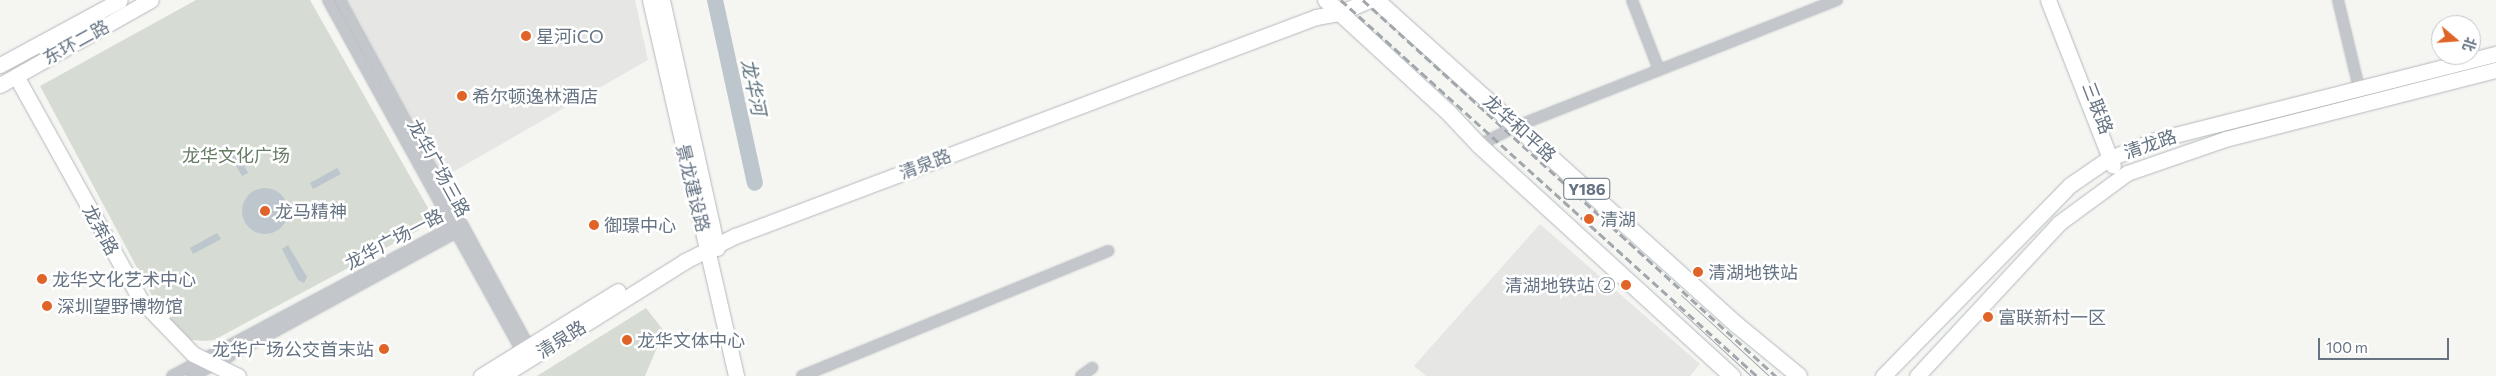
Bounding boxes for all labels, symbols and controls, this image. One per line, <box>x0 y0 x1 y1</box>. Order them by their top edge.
street label: 东环二路 <box>39 15 113 69</box>
north arrow <box>2431 15 2481 65</box>
place label: 星河iCO <box>536 25 604 47</box>
marker: 星河iCO <box>520 30 532 42</box>
text: 北 <box>2460 35 2480 54</box>
water label: 龙华河 <box>737 57 771 117</box>
street label: 三联路 <box>2078 79 2118 137</box>
place label: 希尔顿逸林酒店 <box>472 85 598 107</box>
marker: 希尔顿逸林酒店 <box>456 90 468 102</box>
street label: 龙华和平路 <box>1479 90 1561 166</box>
street label: 龙华广场三路 <box>403 116 475 220</box>
street label: 清龙路 <box>2121 125 2179 163</box>
street label: 景龙建设路 <box>672 142 714 234</box>
park label: 龙华文化广场 <box>182 144 290 166</box>
street label: 清泉路 <box>896 144 954 184</box>
road number: Y186 <box>1563 175 1611 202</box>
place label: 龙马精神 <box>275 200 347 222</box>
street label: 龙奔路 <box>78 201 124 259</box>
street label: 龙华广场一路 <box>341 204 447 274</box>
marker: 龙马精神 <box>259 205 271 217</box>
place label: 清湖 <box>1600 208 1636 230</box>
marker: 清湖 <box>1582 212 1596 226</box>
place label: 御璟中心 <box>604 214 676 236</box>
marker: 御璟中心 <box>588 219 600 231</box>
place label: 清湖地铁站 <box>1708 261 1798 283</box>
marker: 清湖地铁站 <box>1692 266 1704 278</box>
place label: 龙华文化艺术中心 <box>52 268 196 290</box>
marker: 龙华文化艺术中心 <box>36 273 48 285</box>
place label: 清湖地铁站 ② <box>1505 274 1616 296</box>
marker: 清湖地铁站 ② <box>1620 279 1632 291</box>
place label: 深圳望野博物馆 <box>57 295 183 317</box>
marker: 深圳望野博物馆 <box>41 300 53 312</box>
place label: 富联新村一区 <box>1998 306 2106 328</box>
marker: 富联新村一区 <box>1982 311 1994 323</box>
street label: 清泉路 <box>532 316 590 362</box>
scale bar <box>2321 328 2452 360</box>
place label: 龙华文体中心 <box>637 329 745 351</box>
marker: 龙华文体中心 <box>621 334 633 346</box>
place label: 龙华广场公交首末站 <box>212 338 374 360</box>
text: 100 m <box>2326 338 2368 356</box>
marker: 龙华广场公交首末站 <box>378 343 390 355</box>

